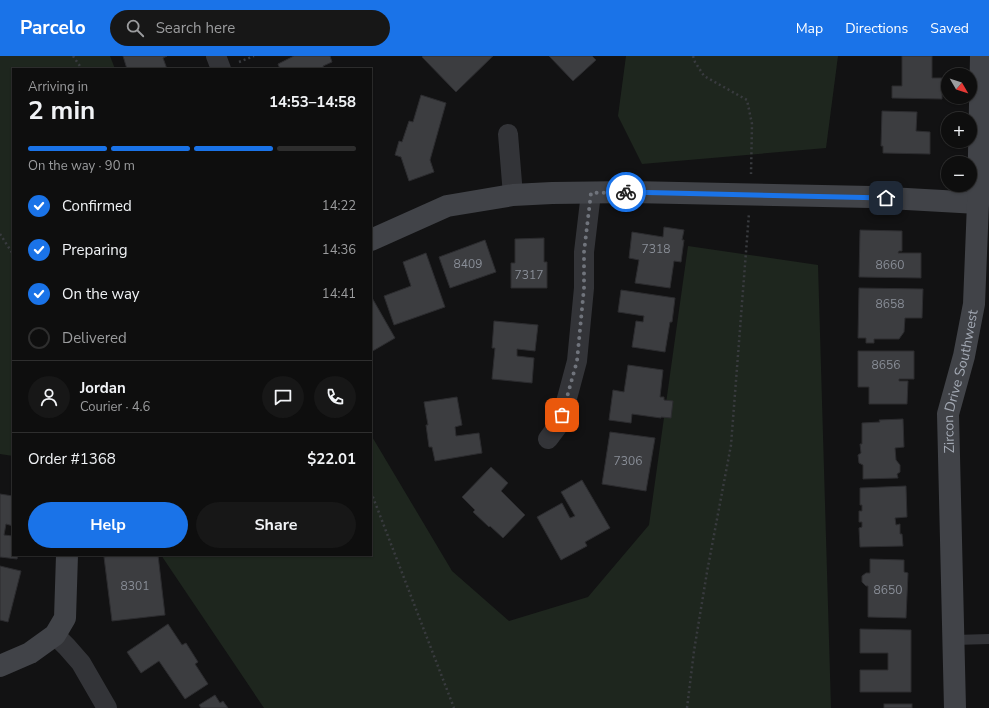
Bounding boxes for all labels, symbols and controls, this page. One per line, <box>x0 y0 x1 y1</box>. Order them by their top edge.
search box <box>110 10 390 46</box>
text: Parcelo <box>20 15 86 41</box>
icon: search <box>124 17 146 39</box>
text: Search here <box>156 18 235 38</box>
text: Map <box>796 19 823 38</box>
text: Directions <box>845 19 908 38</box>
text: Saved <box>930 19 969 38</box>
north arrow <box>941 68 977 104</box>
map controls <box>941 68 977 192</box>
text: Arriving in <box>28 78 88 96</box>
text: 14:53–14:58 <box>269 92 356 112</box>
text: 2 min <box>28 93 95 128</box>
button: + <box>941 112 977 148</box>
button: − <box>941 156 977 192</box>
text: On the way · 90 m <box>28 157 135 175</box>
courier <box>606 172 646 212</box>
icon: bike <box>615 181 637 203</box>
pin <box>869 181 903 215</box>
icon: home <box>875 187 897 209</box>
icon: check <box>28 195 50 217</box>
text: Confirmed <box>62 196 132 216</box>
text: 14:22 <box>322 197 356 215</box>
icon: check <box>28 239 50 261</box>
text: Preparing <box>62 240 127 260</box>
text: 14:36 <box>322 241 356 259</box>
house number: 7318 <box>642 241 670 257</box>
house number: 8409 <box>454 256 482 272</box>
house number: 8660 <box>876 257 904 273</box>
house number: 7317 <box>515 267 543 283</box>
icon: check <box>28 283 50 305</box>
text: On the way <box>62 284 140 304</box>
text: 14:41 <box>322 285 356 303</box>
house number: 8658 <box>876 296 904 312</box>
street label: Zircon Drive Southwest <box>939 308 983 454</box>
text: Delivered <box>62 328 127 348</box>
house number: 8656 <box>872 357 900 373</box>
button: person <box>28 376 70 418</box>
button: chat <box>262 376 304 418</box>
button: phone <box>314 376 356 418</box>
text: Jordan <box>80 378 126 398</box>
text: Courier · 4.6 <box>80 398 150 416</box>
pin <box>545 398 579 432</box>
icon: bag <box>551 404 573 426</box>
text: Order #1368 <box>28 449 116 469</box>
text: $22.01 <box>307 449 356 469</box>
house number: 7306 <box>614 453 642 469</box>
button: Help <box>28 502 188 548</box>
button: Share <box>196 502 356 548</box>
house number: 8301 <box>121 578 149 594</box>
house number: 8650 <box>874 582 902 598</box>

